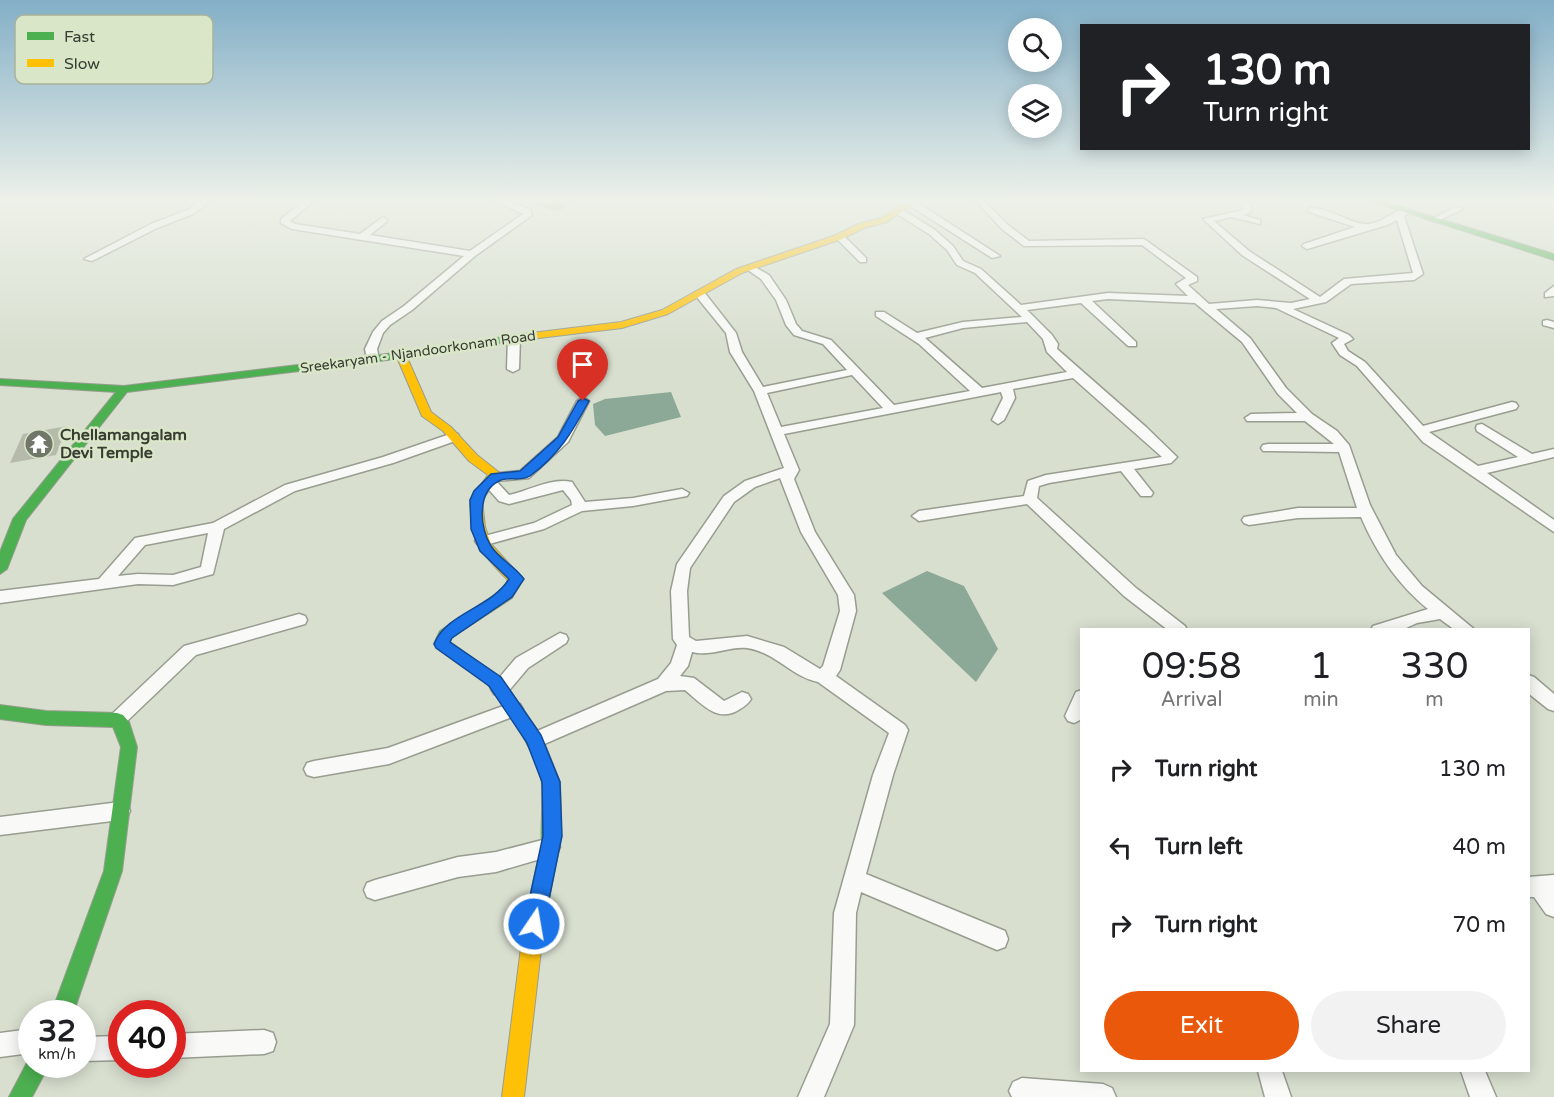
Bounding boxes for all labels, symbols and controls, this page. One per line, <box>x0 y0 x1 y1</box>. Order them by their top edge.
legend <box>15 15 213 84</box>
map controls <box>1008 18 1062 138</box>
button: search <box>1008 18 1062 72</box>
text: Fast <box>64 27 95 47</box>
text: 130 m <box>1203 45 1332 96</box>
icon: right <box>1104 48 1182 126</box>
text: Slow <box>64 54 100 74</box>
button: layers <box>1008 84 1062 138</box>
text: Turn right <box>1203 96 1329 129</box>
street label: Sreekaryam - Njandoorkonam Road <box>299 327 537 377</box>
pin <box>557 339 608 401</box>
icon: arrive <box>566 348 599 381</box>
place label: Chellamangalam Devi Temple <box>60 425 187 463</box>
temple icon: Chellamangalam Devi Temple <box>23 428 55 460</box>
text: 09:58 <box>1142 645 1242 688</box>
text: 1 <box>1310 645 1332 688</box>
text: 330 <box>1400 645 1468 688</box>
text: Arrival <box>1161 688 1223 712</box>
text: min <box>1303 688 1339 712</box>
text: m <box>1425 688 1444 712</box>
icon: right <box>1104 753 1137 786</box>
text: Turn right <box>1155 756 1257 782</box>
text: 130 m <box>1439 756 1506 782</box>
icon: left <box>1104 831 1137 864</box>
text: Turn left <box>1155 834 1243 860</box>
text: 40 m <box>1452 834 1506 860</box>
position arrow <box>502 892 566 956</box>
icon: right <box>1104 909 1137 942</box>
text: Turn right <box>1155 912 1257 938</box>
text: 70 m <box>1452 912 1506 938</box>
button: Exit <box>1104 991 1299 1060</box>
button: Share <box>1311 991 1506 1060</box>
speed limit sign: 40 <box>108 1000 186 1078</box>
text: 32 <box>38 1013 76 1050</box>
text: km/h <box>38 1045 76 1063</box>

